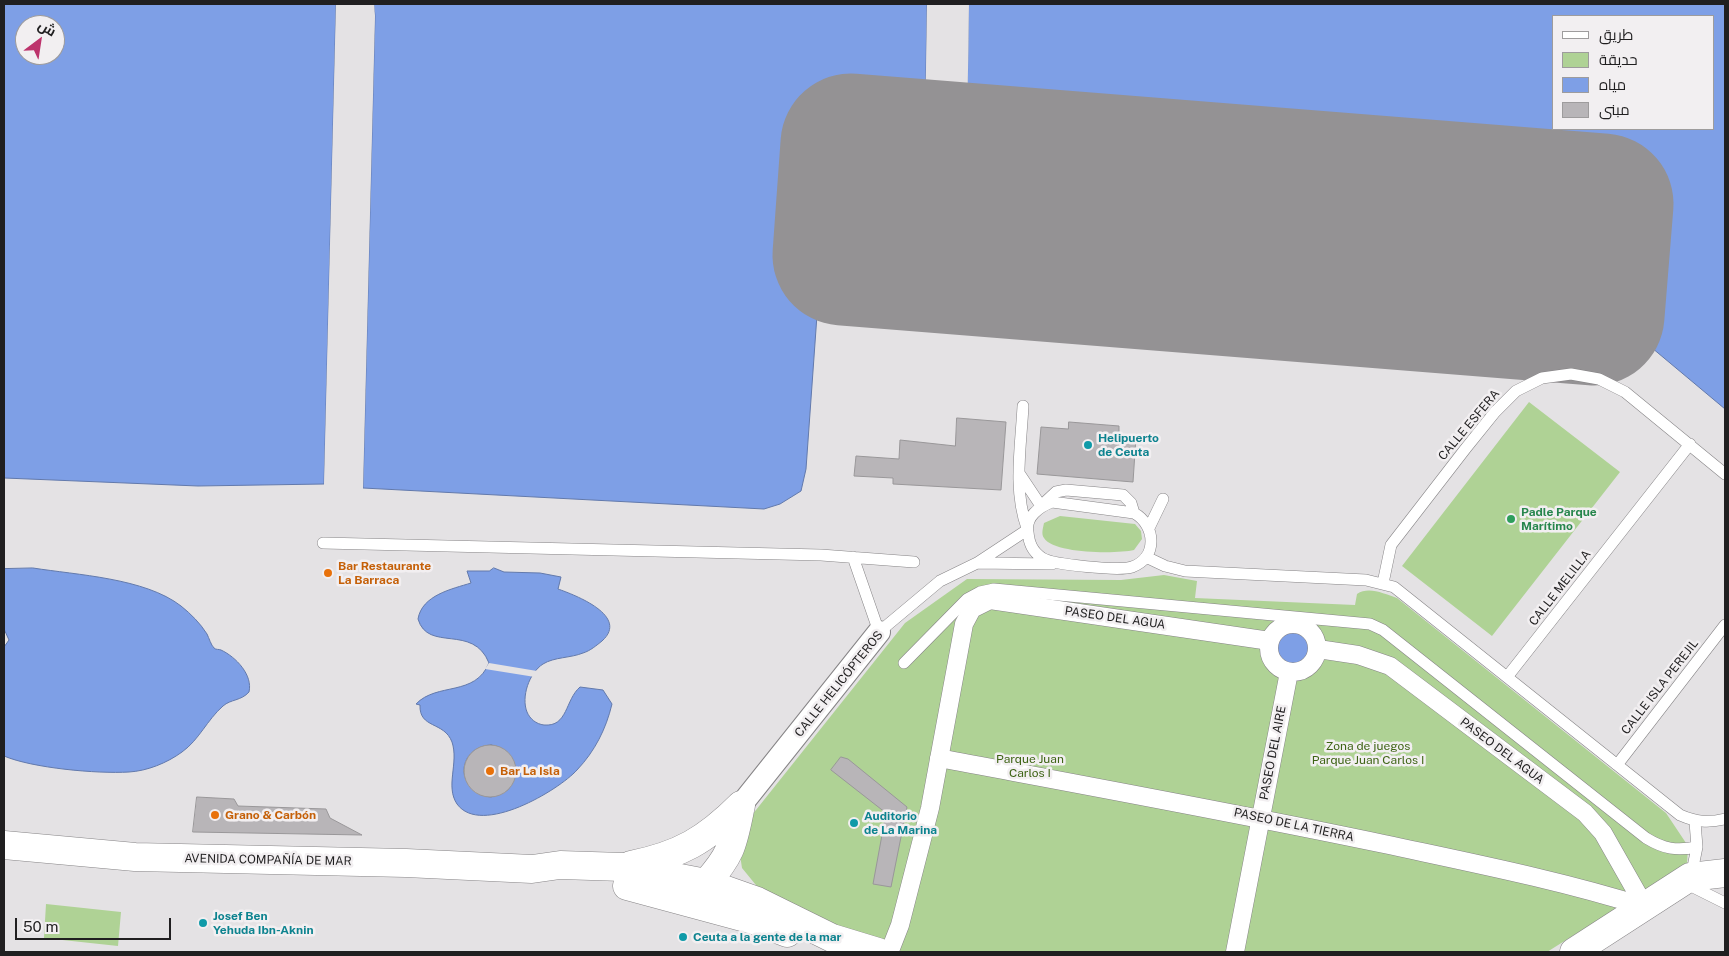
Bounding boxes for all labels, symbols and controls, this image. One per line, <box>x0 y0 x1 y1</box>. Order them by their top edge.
north arrow <box>15 15 65 65</box>
legend <box>1552 15 1714 130</box>
text: ش <box>35 17 59 39</box>
text: طريق <box>1599 26 1633 43</box>
text: حديقة <box>1599 51 1638 68</box>
text: مياه <box>1599 76 1626 93</box>
text: مبنى <box>1599 101 1630 118</box>
street label: CALLE ESFERA <box>1435 387 1503 463</box>
place label: Helipuerto de Ceuta <box>1098 431 1159 459</box>
marker: Helipuerto de Ceuta <box>1082 439 1094 451</box>
place label: Padle Parque Marítimo <box>1521 505 1597 533</box>
marker: Padle Parque Marítimo <box>1505 513 1517 525</box>
street label: CALLE MELILLA <box>1526 547 1594 629</box>
place label: Bar Restaurante La Barraca <box>338 559 431 587</box>
marker: Bar Restaurante La Barraca <box>322 567 334 579</box>
street label: PASEO DEL AGUA <box>1064 604 1166 632</box>
street label: CALLE HELICÓPTEROS <box>792 628 886 740</box>
street label: CALLE ISLA PEREJIL <box>1618 637 1702 737</box>
street label: PASEO DEL AIRE <box>1257 705 1289 801</box>
street label: PASEO DEL AGUA <box>1457 715 1547 787</box>
park label: Zona de juegos Parque Juan Carlos I <box>1312 739 1424 767</box>
park label: Parque Juan Carlos I <box>996 752 1064 780</box>
place label: Bar La Isla <box>500 764 560 778</box>
marker: Bar La Isla <box>484 765 496 777</box>
street label: PASEO DE LA TIERRA <box>1233 805 1355 845</box>
place label: Grano & Carbón <box>225 808 316 822</box>
marker: Grano & Carbón <box>209 809 221 821</box>
place label: Auditorio de La Marina <box>864 809 937 837</box>
marker: Auditorio de La Marina <box>848 817 860 829</box>
street label: AVENIDA COMPAÑÍA DE MAR <box>184 851 352 869</box>
scale bar <box>18 908 174 940</box>
place label: Josef Ben Yehuda Ibn-Aknin <box>213 909 314 937</box>
marker: Josef Ben Yehuda Ibn-Aknin <box>197 917 209 929</box>
text: 50 m <box>23 918 58 935</box>
place label: Ceuta a la gente de la mar <box>693 930 841 944</box>
marker: Ceuta a la gente de la mar <box>677 931 689 943</box>

